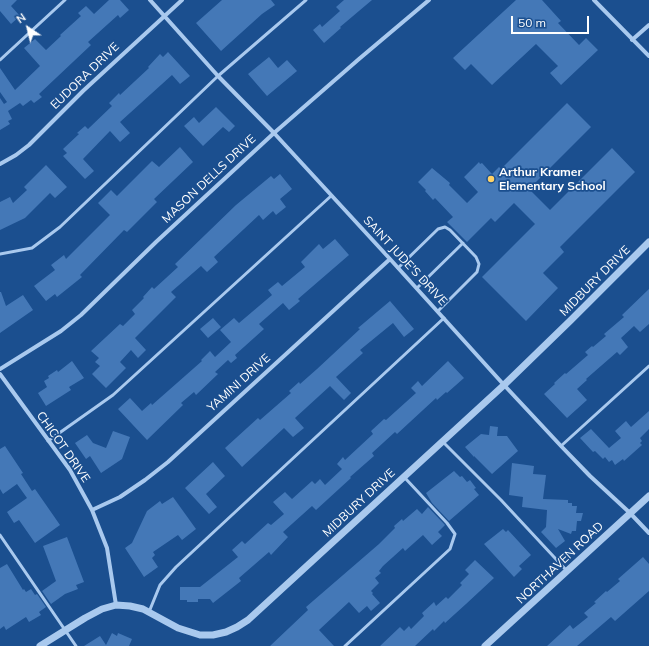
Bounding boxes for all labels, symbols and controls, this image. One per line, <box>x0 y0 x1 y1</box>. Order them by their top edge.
north arrow <box>8 8 48 48</box>
scale bar <box>513 8 591 34</box>
text: N <box>14 10 29 26</box>
text: 50 m <box>518 15 546 30</box>
street label: EUDORA DRIVE <box>48 40 122 112</box>
street label: MASON DELLS DRIVE <box>159 132 259 226</box>
place label: Arthur Kramer Elementary School <box>499 165 606 193</box>
marker: Arthur Kramer Elementary School <box>486 174 496 184</box>
street label: SAINT JUDE'S DRIVE <box>360 213 450 309</box>
street label: MIDBURY DRIVE <box>557 243 633 319</box>
street label: YAMINI DRIVE <box>205 351 273 415</box>
street label: CHICOT DRIVE <box>33 409 93 485</box>
street label: MIDBURY DRIVE <box>320 466 398 540</box>
street label: NORTHAVEN ROAD <box>514 519 606 607</box>

